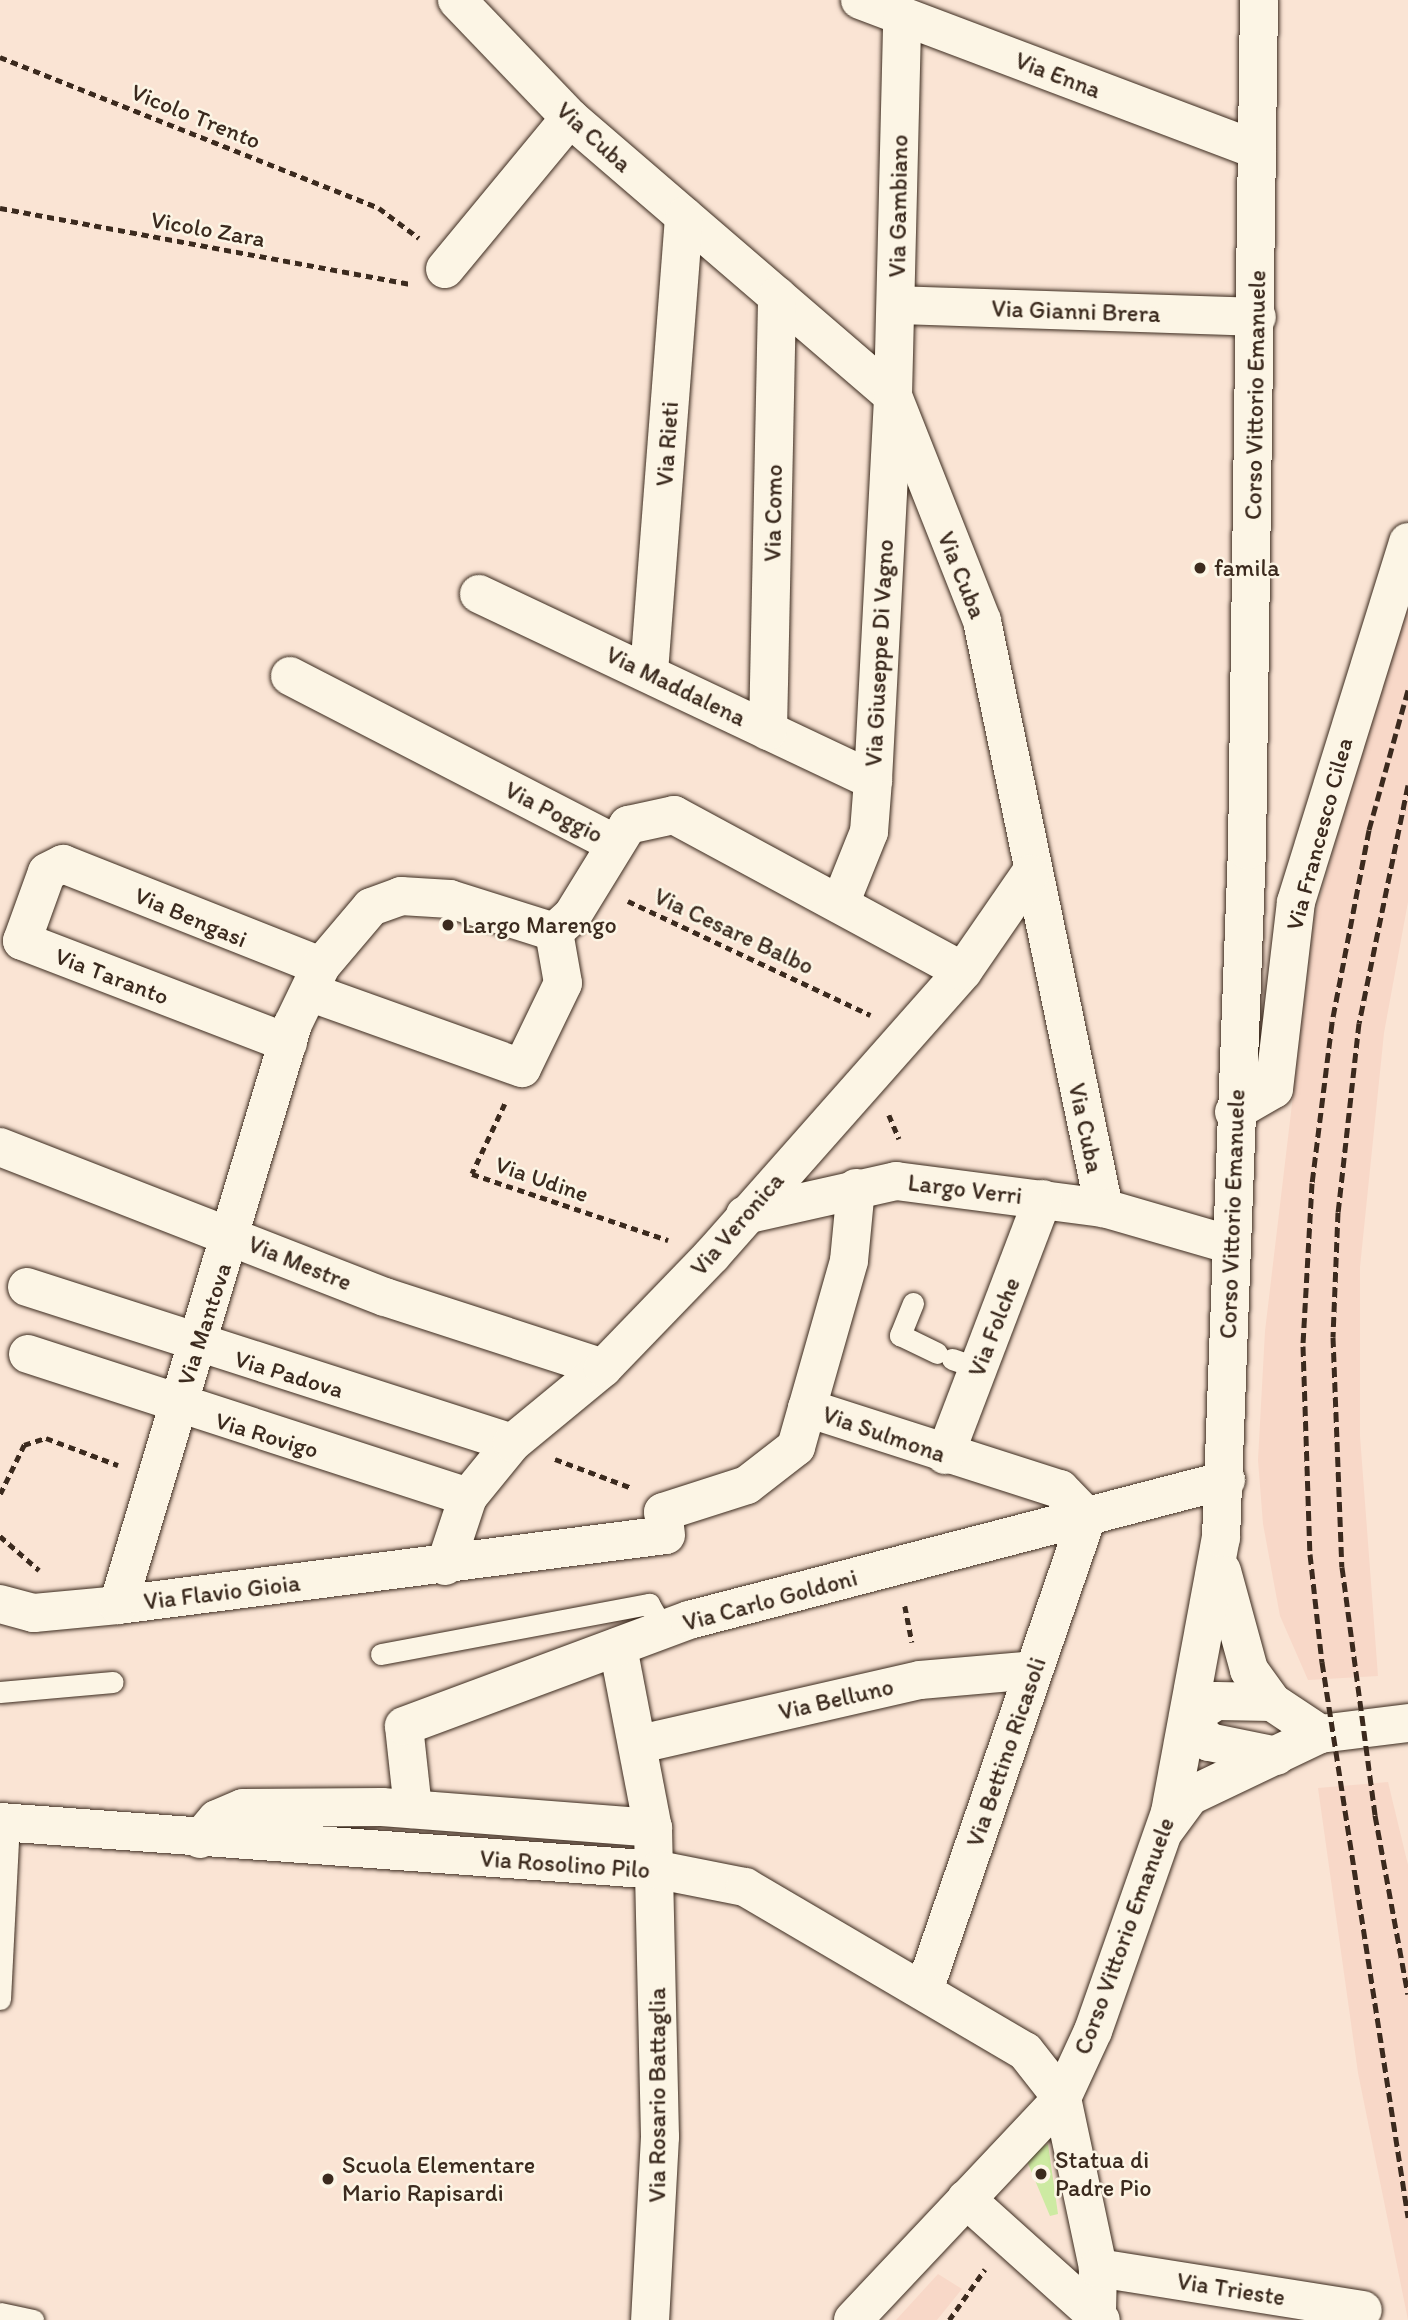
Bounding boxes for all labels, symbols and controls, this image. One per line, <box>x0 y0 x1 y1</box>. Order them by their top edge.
street label: Via Enna <box>1011 46 1105 104</box>
street label: Vicolo Trento <box>128 77 264 155</box>
street label: Via Cuba <box>551 96 637 178</box>
street label: Via Gambiano <box>882 134 914 278</box>
street label: Vicolo Zara <box>149 205 267 253</box>
street label: Corso Vittorio Emanuele <box>1238 270 1272 520</box>
street label: Via Gianni Brera <box>992 294 1160 328</box>
street label: Via Rieti <box>650 401 684 487</box>
street label: Via Como <box>758 464 788 562</box>
street label: Via Cuba <box>932 528 992 622</box>
street label: Via Giuseppe Di Vagno <box>859 539 899 767</box>
place label: famila <box>1214 554 1280 582</box>
marker: famila <box>1192 560 1208 576</box>
street label: Via Maddalena <box>602 640 750 732</box>
street label: Via Francesco Cilea <box>1279 734 1359 934</box>
street label: Via Poggio <box>500 775 608 849</box>
street label: Via Bengasi <box>131 881 251 953</box>
street label: Via Cesare Balbo <box>650 882 818 980</box>
place label: Largo Marengo <box>462 911 616 939</box>
marker: Largo Marengo <box>440 917 456 933</box>
street label: Via Taranto <box>52 942 172 1010</box>
street label: Via Cuba <box>1063 1081 1109 1175</box>
street label: Corso Vittorio Emanuele <box>1213 1089 1251 1339</box>
street label: Via Udine <box>492 1150 592 1208</box>
street label: Via Veronica <box>685 1167 789 1281</box>
street label: Largo Verri <box>907 1168 1023 1210</box>
street label: Via Mestre <box>244 1229 356 1297</box>
street label: Via Mantova <box>171 1259 237 1389</box>
street label: Via Folche <box>962 1274 1026 1380</box>
street label: Via Padova <box>231 1344 347 1404</box>
street label: Via Sulmona <box>819 1399 949 1469</box>
street label: Via Rovigo <box>212 1406 322 1464</box>
street label: Via Carlo Goldoni <box>679 1563 861 1637</box>
street label: Via Flavio Gioia <box>142 1568 302 1616</box>
street label: Via Bettino Ricasoli <box>960 1654 1052 1850</box>
street label: Via Belluno <box>776 1672 896 1726</box>
street label: Corso Vittorio Emanuele <box>1068 1814 1180 2058</box>
street label: Via Rosolino Pilo <box>479 1844 651 1884</box>
street label: Via Rosario Battaglia <box>643 1988 671 2202</box>
place label: Statua di Padre Pio <box>1055 2146 1152 2202</box>
place label: Scuola Elementare Mario Rapisardi <box>342 2151 535 2207</box>
marker: Statua di Padre Pio <box>1033 2166 1049 2182</box>
marker: Scuola Elementare Mario Rapisardi <box>320 2171 336 2187</box>
street label: Via Trieste <box>1176 2266 1286 2312</box>

